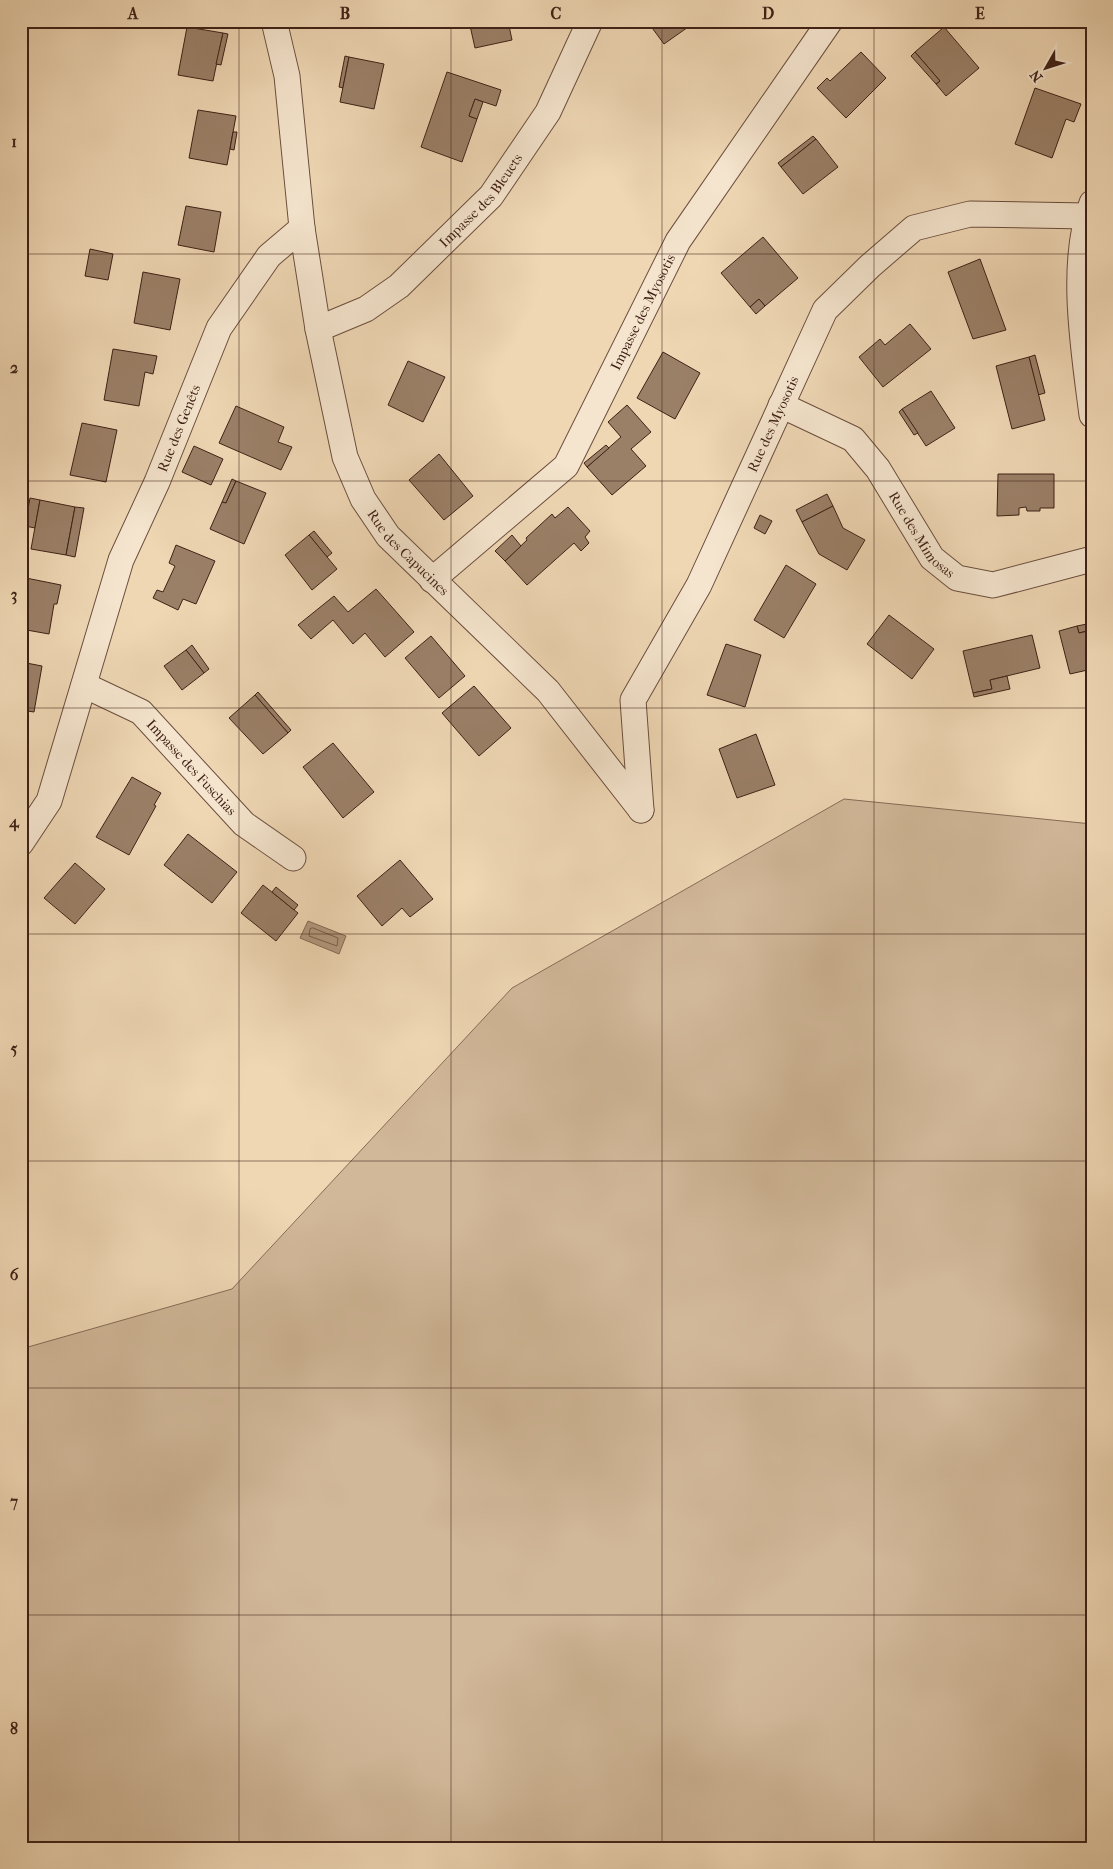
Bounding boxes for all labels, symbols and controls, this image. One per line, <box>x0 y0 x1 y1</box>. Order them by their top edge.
text: A <box>127 4 139 23</box>
text: B <box>340 4 350 23</box>
text: C <box>551 4 562 23</box>
text: D <box>762 4 774 23</box>
text: E <box>975 4 985 23</box>
north arrow <box>1020 42 1070 92</box>
text: N <box>1026 66 1046 85</box>
text: 1 <box>11 132 17 151</box>
street label: Impasse des Bleuets <box>435 150 526 251</box>
street label: Impasse des Myosotis <box>607 251 679 373</box>
text: 2 <box>10 358 18 377</box>
street label: Rue des Myosotis <box>743 373 802 475</box>
street label: Rue des Genêts <box>154 382 204 474</box>
street label: Rue des Mimosas <box>885 488 958 581</box>
street label: Rue des Capucines <box>364 506 453 599</box>
text: 3 <box>11 585 17 605</box>
street label: Impasse des Fuschias <box>143 716 240 819</box>
text: 4 <box>8 812 20 832</box>
text: 5 <box>11 1039 18 1058</box>
text: 6 <box>10 1265 19 1284</box>
text: 7 <box>9 1492 18 1511</box>
text: 8 <box>10 1719 18 1738</box>

